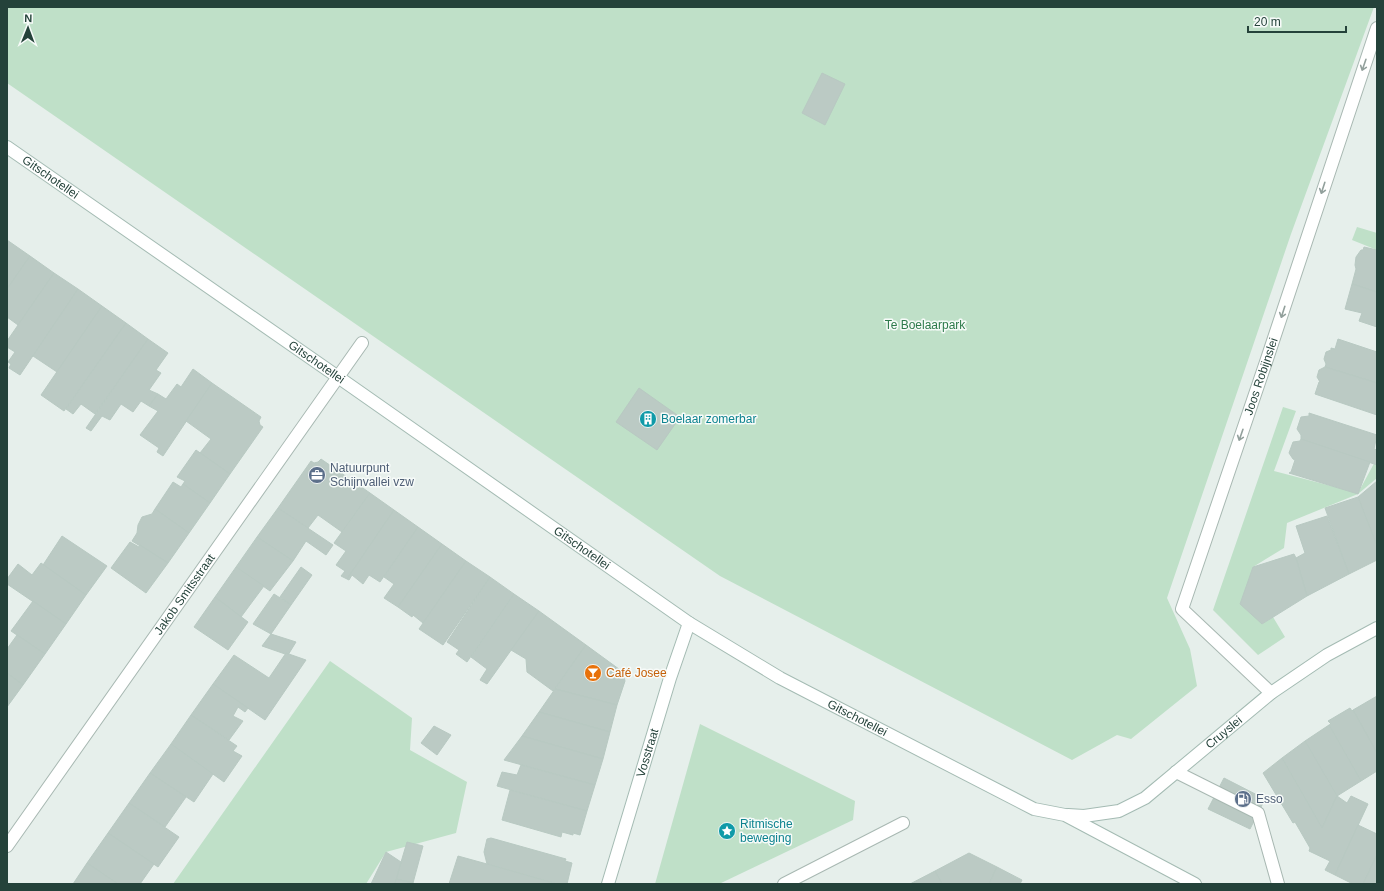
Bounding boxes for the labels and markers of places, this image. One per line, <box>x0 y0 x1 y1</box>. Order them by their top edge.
building icon: Boelaar zomerbar <box>638 409 658 429</box>
place label: Boelaar zomerbar <box>661 412 756 426</box>
place label: Natuurpunt Schijnvallei vzw <box>330 461 414 489</box>
office icon: Natuurpunt Schijnvallei vzw <box>307 465 327 485</box>
bar icon: Café Josee <box>583 663 603 683</box>
place label: Café Josee <box>606 666 667 680</box>
fuel station icon: Esso <box>1233 789 1253 809</box>
place label: Esso <box>1256 792 1283 806</box>
place label: Ritmische beweging <box>740 817 793 845</box>
place icon: Ritmische beweging <box>717 821 737 841</box>

